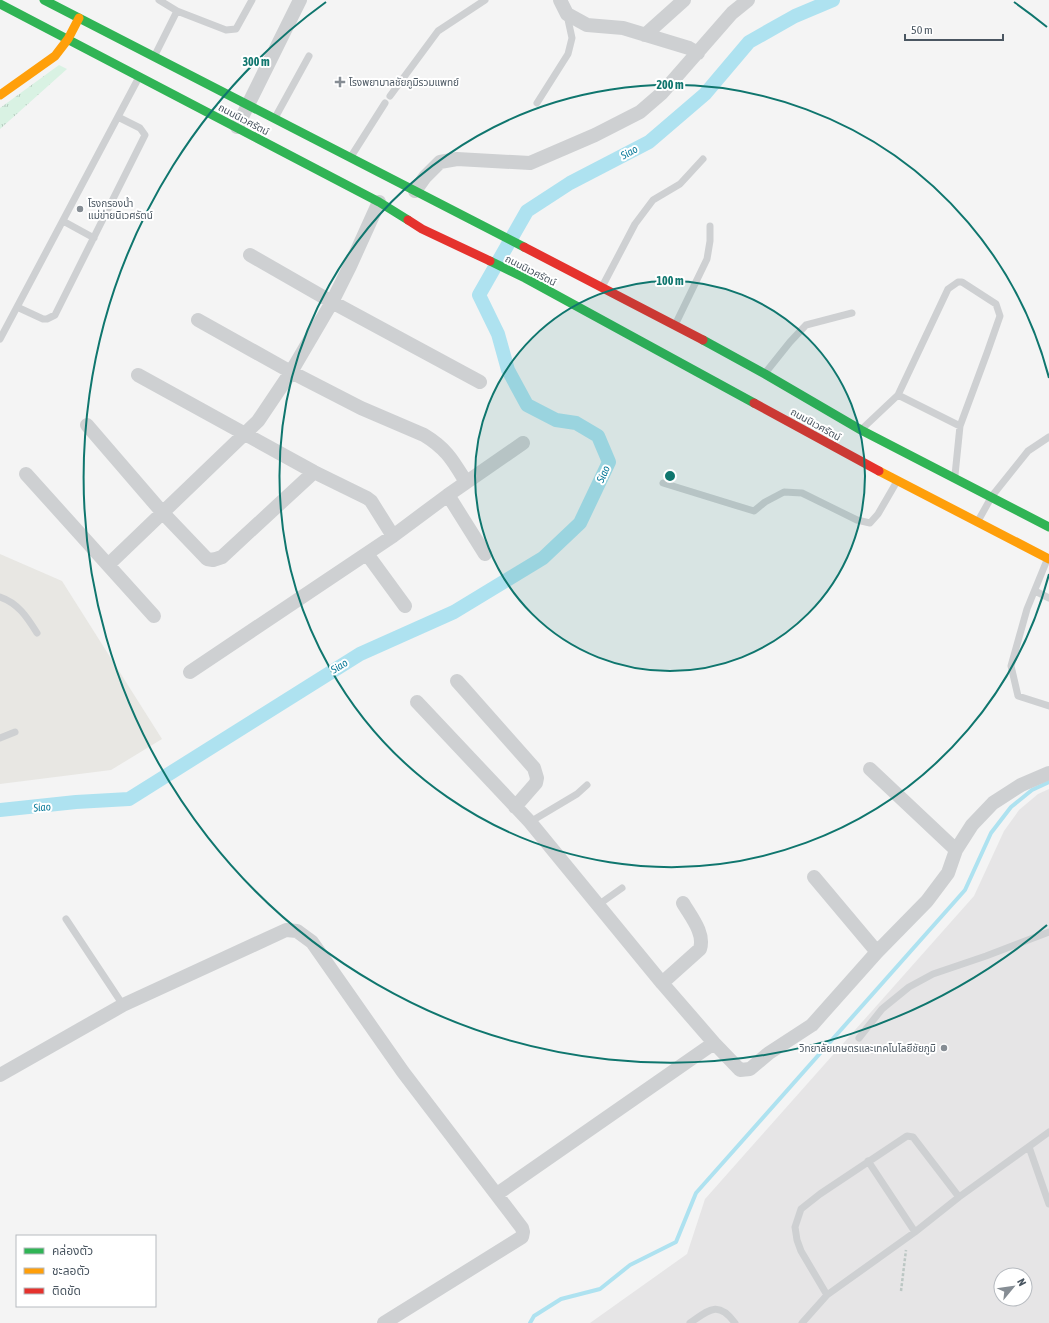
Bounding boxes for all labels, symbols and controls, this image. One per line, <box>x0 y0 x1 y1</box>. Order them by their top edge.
scale bar <box>905 16 1003 42</box>
text: 50 m <box>911 23 933 37</box>
text: 300 m <box>242 55 270 69</box>
marker: โรงพยาบาลชัยภูมิรวมแพทย์ <box>334 76 346 88</box>
place label: โรงพยาบาลชัยภูมิรวมแพทย์ <box>349 77 459 89</box>
text: 200 m <box>656 78 684 92</box>
street label: ถนนนิเวศรัตน์ <box>217 101 271 137</box>
water label: Siao <box>618 143 640 162</box>
place label: โรงกรองน้ำ แม่ข่ายนิเวศรัตน์ <box>88 196 153 221</box>
marker: โรงกรองน้ำ แม่ข่ายนิเวศรัตน์ <box>75 204 85 214</box>
street label: ถนนนิเวศรัตน์ <box>503 253 558 288</box>
text: 100 m <box>656 274 684 288</box>
street label: ถนนนิเวศรัตน์ <box>789 406 843 443</box>
water label: Siao <box>593 464 612 485</box>
centre of rings <box>663 469 677 483</box>
water label: Siao <box>328 656 350 676</box>
water label: Siao <box>32 800 51 814</box>
place label: วิทยาลัยเกษตรและเทคโนโลยีชัยภูมิ <box>799 1043 936 1055</box>
marker: วิทยาลัยเกษตรและเทคโนโลยีชัยภูมิ <box>939 1043 949 1053</box>
legend <box>16 1235 156 1307</box>
text: คล่องตัว <box>52 1244 93 1258</box>
text: ชะลอตัว <box>52 1264 90 1278</box>
north arrow <box>993 1267 1033 1307</box>
text: N <box>1015 1276 1029 1288</box>
text: ติดขัด <box>52 1284 81 1298</box>

